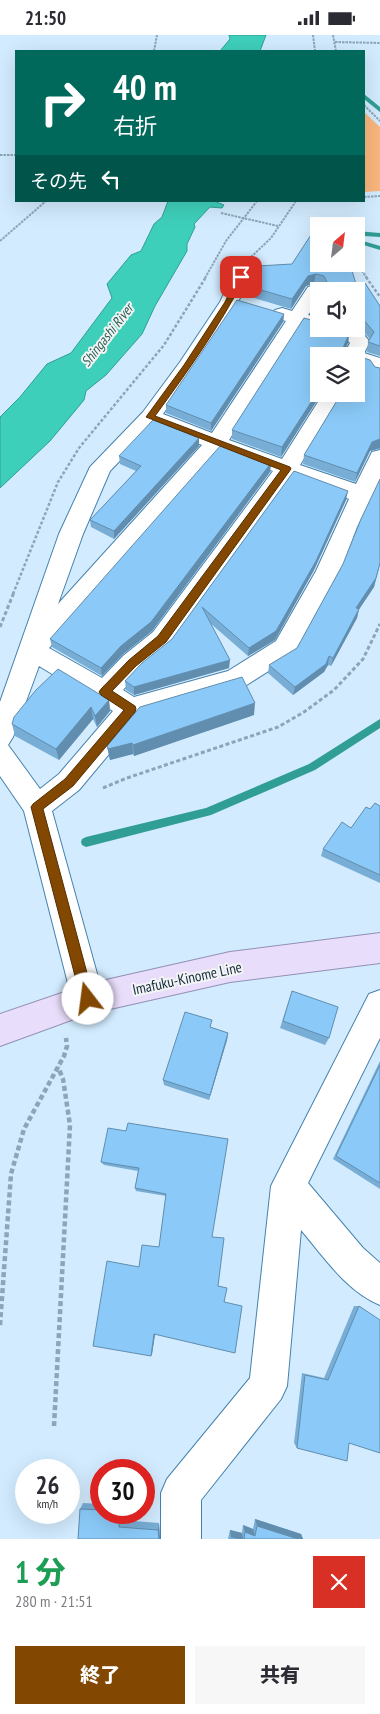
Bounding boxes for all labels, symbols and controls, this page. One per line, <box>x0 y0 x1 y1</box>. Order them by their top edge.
text: 21:50 <box>25 6 66 30</box>
text: 40 m <box>113 64 177 110</box>
icon: right <box>30 70 95 135</box>
text: 右折 <box>113 112 157 140</box>
icon: left <box>97 165 125 193</box>
text: その先 <box>30 169 87 193</box>
north arrow <box>310 217 365 273</box>
map controls <box>310 217 365 402</box>
pin <box>220 256 262 298</box>
icon: arrive <box>227 263 255 291</box>
button: sound <box>310 282 365 337</box>
water label: Shingashi River <box>77 298 138 370</box>
button: layers <box>310 347 365 402</box>
street label: Imafuku-Kinome Line <box>131 957 243 999</box>
position arrow <box>61 972 113 1024</box>
speed limit sign: 30 <box>90 1459 155 1524</box>
text: 26 <box>36 1469 59 1501</box>
text: km/h <box>37 1496 58 1511</box>
text: 1 分 <box>15 1552 66 1591</box>
button: close <box>313 1556 365 1608</box>
text: 280 m · 21:51 <box>15 1591 93 1611</box>
button: 終了 <box>15 1646 185 1704</box>
button: 共有 <box>195 1646 365 1704</box>

